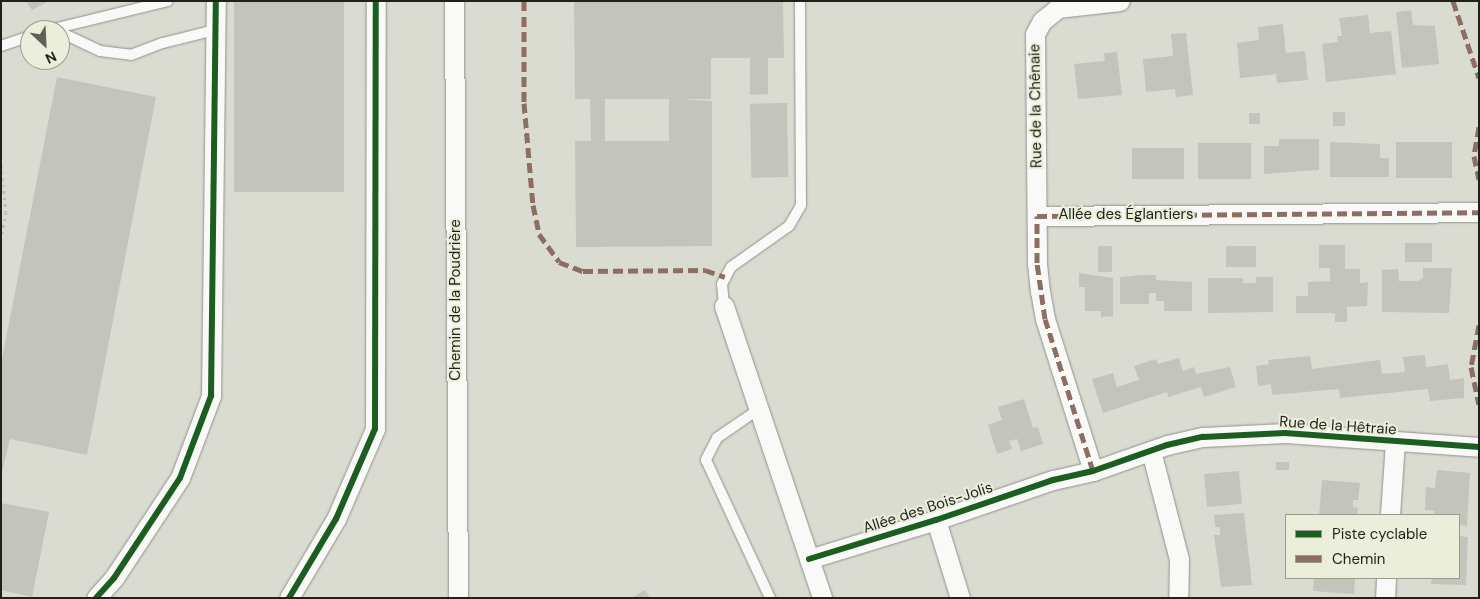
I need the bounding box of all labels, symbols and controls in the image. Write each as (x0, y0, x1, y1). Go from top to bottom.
north arrow (20, 20, 70, 70)
street label: Rue de la Chênaie (1026, 44, 1046, 168)
text: N (42, 47, 59, 68)
street label: Allée des Églantiers (1058, 206, 1194, 224)
street label: Chemin de la Poudrière (447, 219, 465, 381)
street label: Rue de la Hêtraie (1279, 413, 1397, 439)
street label: Allée des Bois-Jolis (861, 479, 995, 537)
legend (1285, 514, 1460, 579)
text: Piste cyclable (1332, 524, 1427, 544)
text: Chemin (1332, 549, 1385, 569)

